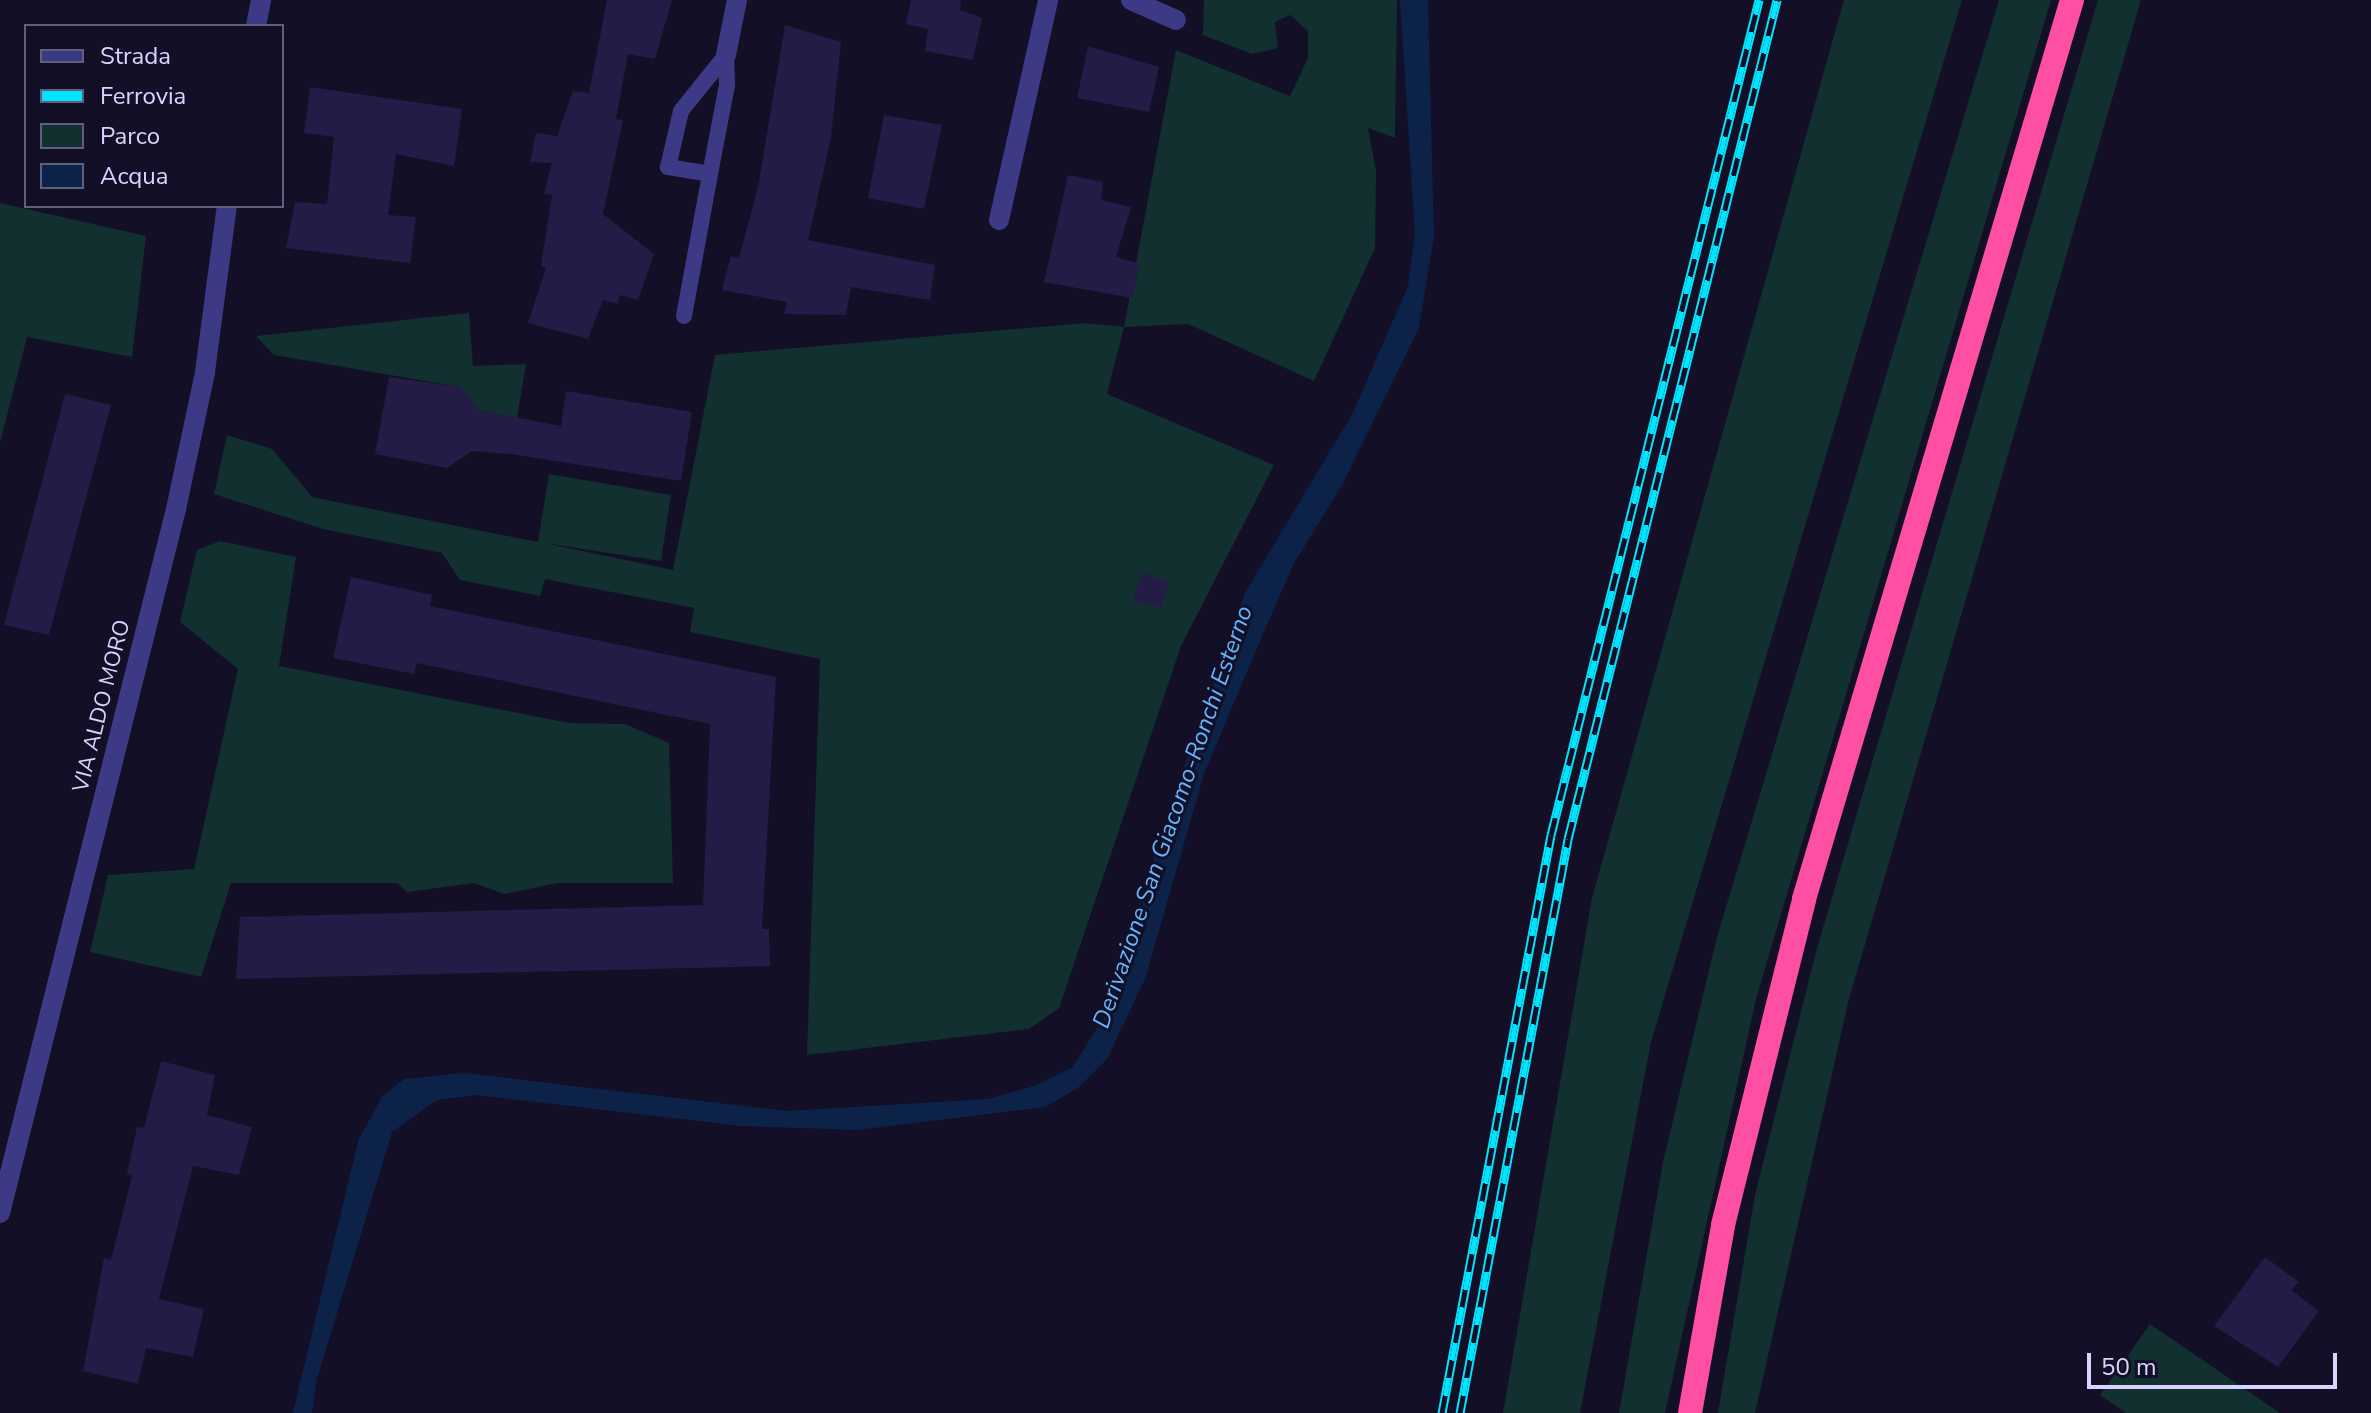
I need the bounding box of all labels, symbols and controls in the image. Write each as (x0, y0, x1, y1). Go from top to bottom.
legend (24, 24, 284, 208)
text: Strada (100, 40, 171, 72)
text: Ferrovia (100, 80, 186, 112)
text: Parco (100, 120, 160, 152)
text: Acqua (100, 160, 168, 192)
water label: Derivazione San Giacomo-Ronchi Esterno (1087, 602, 1259, 1032)
street label: VIA ALDO MORO (68, 617, 136, 795)
scale bar (2091, 1337, 2341, 1387)
text: 50 m (2101, 1351, 2157, 1383)

